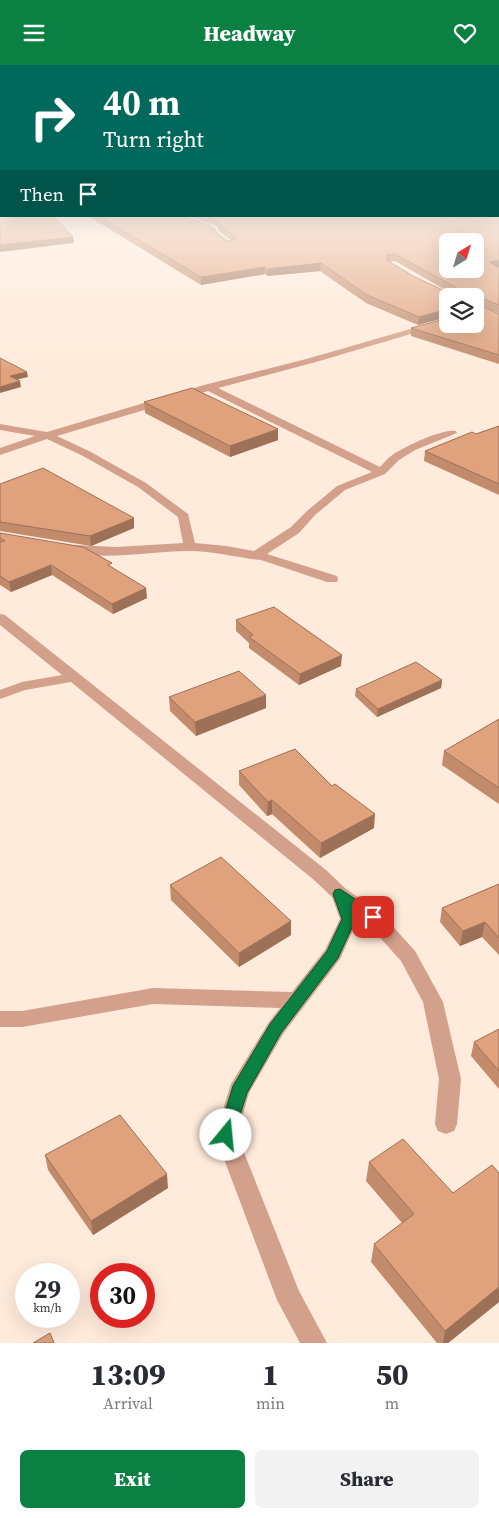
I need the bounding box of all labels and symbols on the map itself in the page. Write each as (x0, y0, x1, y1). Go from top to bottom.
north arrow (439, 233, 484, 277)
pin (352, 896, 394, 938)
position arrow (199, 1108, 251, 1160)
speed limit sign: 30 (90, 1263, 155, 1328)

